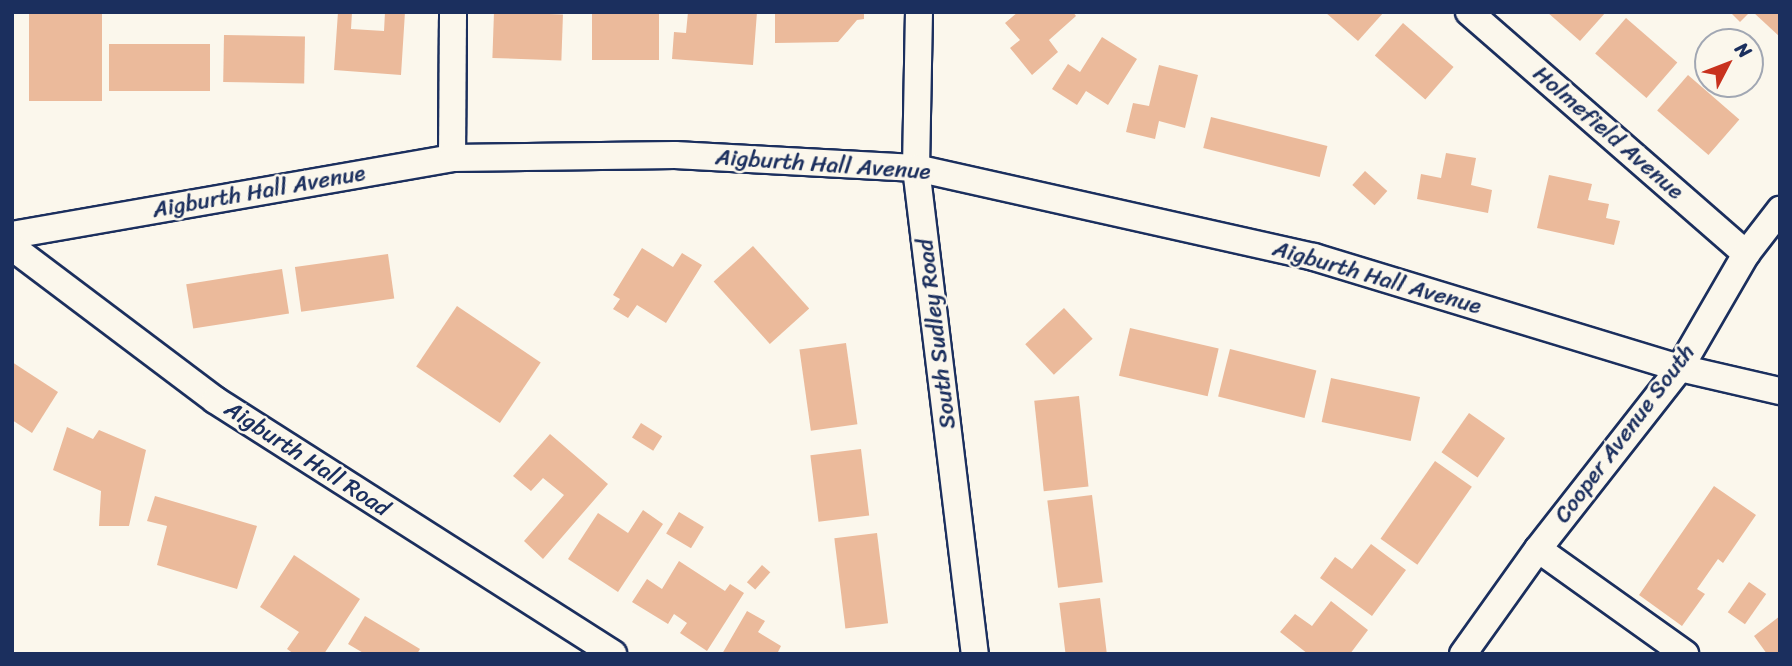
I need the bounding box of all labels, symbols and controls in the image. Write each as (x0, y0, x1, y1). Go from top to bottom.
north arrow (1694, 28, 1764, 98)
text: N (1727, 34, 1760, 66)
street label: Holmefield Avenue (1527, 60, 1689, 206)
street label: Aigburth Hall Avenue (715, 144, 931, 186)
street label: Aigburth Hall Avenue (150, 160, 368, 224)
street label: Aigburth Hall Avenue (1270, 235, 1484, 321)
street label: South Sudley Road (912, 238, 962, 430)
street label: Cooper Avenue South (1549, 339, 1701, 529)
street label: Aigburth Hall Road (219, 395, 395, 523)

